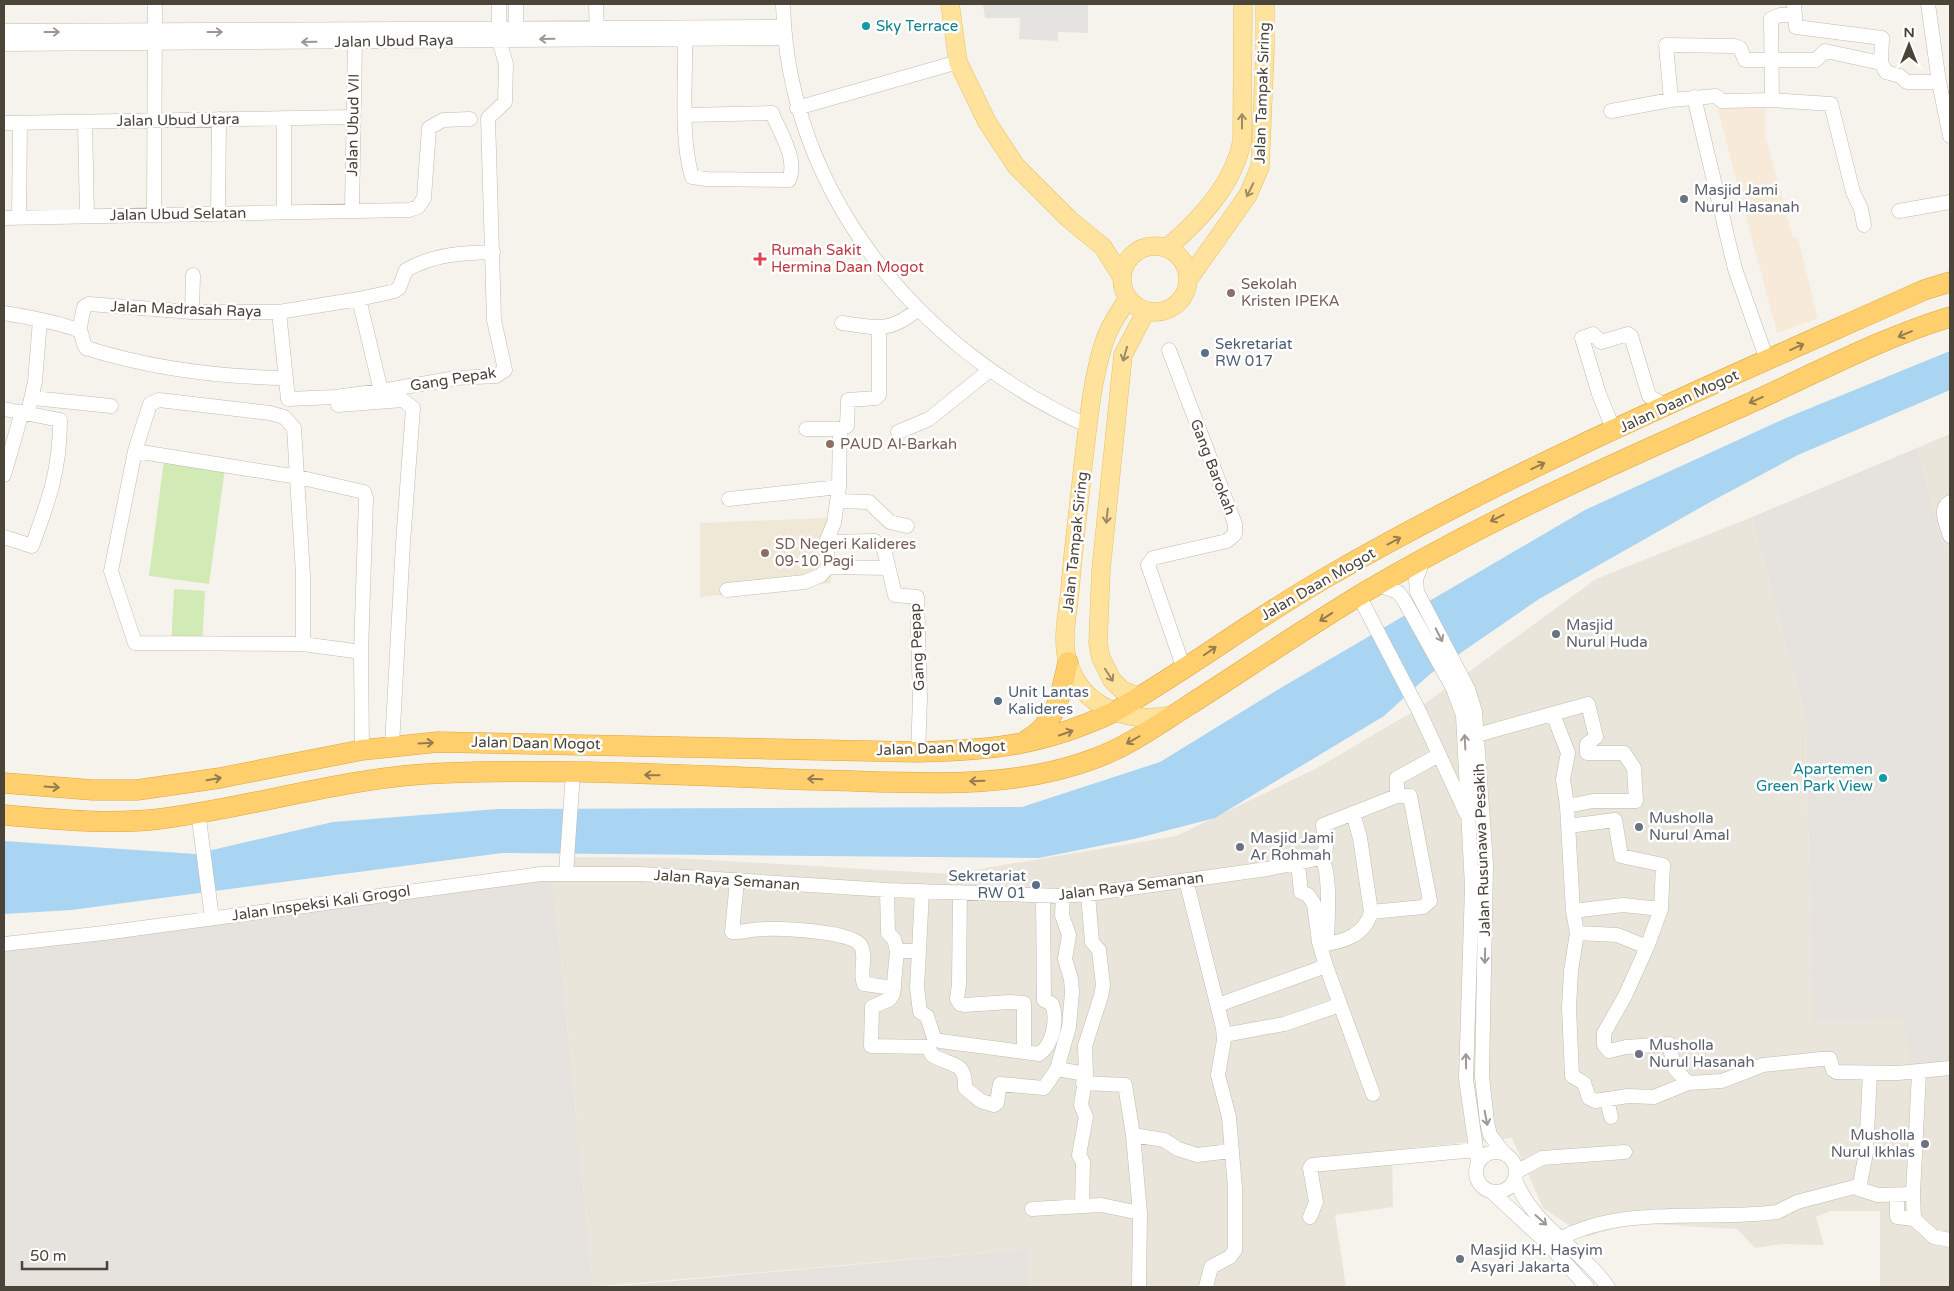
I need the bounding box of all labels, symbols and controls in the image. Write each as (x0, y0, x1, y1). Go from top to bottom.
place label: Sky Terrace (876, 17, 958, 35)
marker: Sky Terrace (860, 20, 872, 32)
north arrow (1884, 20, 1934, 70)
street label: Jalan Tampak Siring (1251, 22, 1273, 164)
text: N (1903, 24, 1915, 41)
one-way arrow (44, 27, 60, 37)
one-way arrow (206, 27, 223, 37)
street label: Jalan Ubud Raya (334, 31, 454, 51)
one-way arrow (539, 35, 555, 44)
one-way arrow (301, 37, 317, 46)
street label: Jalan Ubud VII (343, 73, 363, 177)
street label: Jalan Ubud Utara (116, 110, 240, 130)
one-way arrow (1237, 113, 1247, 130)
place label: Masjid Jami Nurul Hasanah (1694, 181, 1800, 216)
one-way arrow (1245, 182, 1254, 197)
marker: Masjid Jami Nurul Hasanah (1678, 193, 1690, 205)
street label: Jalan Ubud Selatan (109, 204, 247, 224)
place label: Rumah Sakit Hermina Daan Mogot (771, 241, 924, 276)
marker: Rumah Sakit Hermina Daan Mogot (753, 252, 767, 266)
place label: Sekolah Kristen IPEKA (1241, 275, 1340, 310)
marker: Sekolah Kristen IPEKA (1225, 287, 1237, 299)
street label: Jalan Madrasah Raya (110, 297, 262, 321)
one-way arrow (1898, 330, 1913, 339)
place label: Sekretariat RW 017 (1215, 335, 1293, 370)
one-way arrow (1789, 341, 1804, 351)
one-way arrow (1119, 346, 1129, 362)
marker: Sekretariat RW 017 (1199, 347, 1211, 359)
street label: Gang Pepak (409, 363, 497, 395)
street label: Jalan Daan Mogot (1617, 365, 1742, 436)
one-way arrow (1749, 395, 1764, 405)
street label: Gang Barokah (1186, 416, 1240, 518)
place label: PAUD Al-Barkah (840, 435, 957, 453)
marker: PAUD Al-Barkah (824, 438, 836, 450)
one-way arrow (1530, 460, 1545, 470)
street label: Jalan Tampak Siring (1059, 471, 1091, 613)
one-way arrow (1102, 507, 1112, 523)
one-way arrow (1490, 514, 1505, 523)
place label: SD Negeri Kalideres 09-10 Pagi (775, 535, 916, 570)
one-way arrow (1386, 535, 1400, 545)
street label: Jalan Daan Mogot (1258, 544, 1379, 624)
marker: SD Negeri Kalideres 09-10 Pagi (759, 547, 771, 559)
street label: Gang Pepap (906, 603, 928, 691)
one-way arrow (1319, 612, 1333, 622)
place label: Masjid Nurul Huda (1566, 616, 1648, 651)
one-way arrow (1435, 627, 1444, 642)
marker: Masjid Nurul Huda (1550, 628, 1562, 640)
one-way arrow (1202, 646, 1216, 656)
one-way arrow (1104, 668, 1115, 682)
place label: Unit Lantas Kalideres (1008, 683, 1089, 718)
marker: Unit Lantas Kalideres (992, 695, 1004, 707)
one-way arrow (1058, 727, 1074, 737)
street label: Jalan Daan Mogot (471, 733, 601, 753)
one-way arrow (1460, 734, 1469, 750)
one-way arrow (1126, 736, 1140, 746)
street label: Jalan Daan Mogot (876, 737, 1006, 759)
one-way arrow (417, 739, 433, 748)
place label: Apartemen Green Park View (1756, 760, 1873, 795)
street label: Jalan Rusunawa Pesakih (1470, 763, 1494, 937)
one-way arrow (645, 770, 661, 780)
marker: Apartemen Green Park View (1877, 772, 1889, 784)
one-way arrow (206, 773, 222, 783)
one-way arrow (807, 775, 823, 784)
one-way arrow (969, 776, 986, 786)
one-way arrow (44, 783, 60, 792)
place label: Musholla Nurul Amal (1649, 809, 1730, 844)
marker: Musholla Nurul Amal (1633, 821, 1645, 833)
place label: Masjid Jami Ar Rohmah (1250, 829, 1334, 864)
marker: Masjid Jami Ar Rohmah (1234, 841, 1246, 853)
street label: Jalan Raya Semanan (653, 866, 801, 894)
place label: Sekretariat RW 01 (948, 867, 1026, 902)
street label: Jalan Raya Semanan (1057, 868, 1205, 904)
marker: Sekretariat RW 01 (1030, 879, 1042, 891)
street label: Jalan Inspeksi Kali Grogol (231, 882, 411, 924)
one-way arrow (1481, 948, 1490, 964)
place label: Musholla Nurul Hasanah (1649, 1036, 1755, 1071)
marker: Musholla Nurul Hasanah (1633, 1048, 1645, 1060)
one-way arrow (1461, 1054, 1470, 1070)
one-way arrow (1482, 1110, 1492, 1126)
place label: Musholla Nurul Ikhlas (1831, 1126, 1915, 1161)
marker: Musholla Nurul Ikhlas (1919, 1138, 1931, 1150)
one-way arrow (1534, 1214, 1547, 1226)
scale bar (22, 1238, 108, 1270)
place label: Masjid KH. Hasyim Asyari Jakarta (1470, 1241, 1603, 1276)
text: 50 m (30, 1247, 67, 1265)
marker: Masjid KH. Hasyim Asyari Jakarta (1454, 1253, 1466, 1265)

